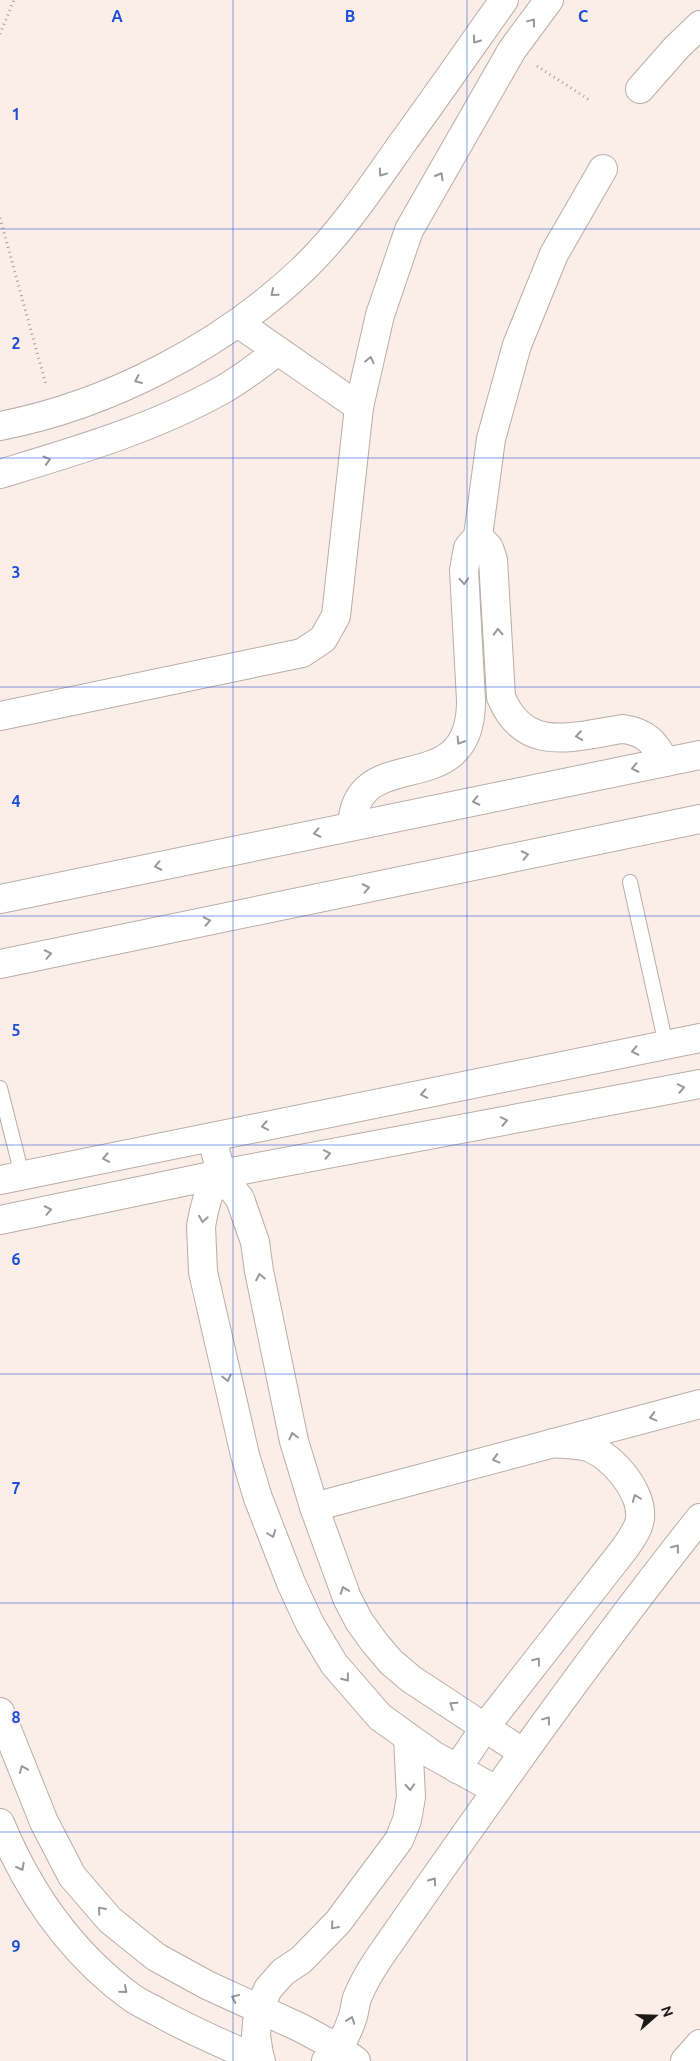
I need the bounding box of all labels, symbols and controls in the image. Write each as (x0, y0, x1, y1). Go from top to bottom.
text: A (111, 7, 123, 25)
text: B (345, 7, 355, 25)
text: C (578, 7, 588, 25)
one-way arrow (526, 18, 535, 28)
one-way arrow (473, 34, 482, 44)
text: 1 (11, 105, 21, 123)
one-way arrow (379, 167, 388, 176)
one-way arrow (433, 173, 443, 182)
one-way arrow (271, 287, 280, 296)
text: 2 (11, 334, 21, 352)
one-way arrow (364, 355, 375, 364)
one-way arrow (134, 373, 143, 384)
one-way arrow (42, 455, 50, 465)
text: 3 (11, 563, 21, 581)
one-way arrow (459, 577, 470, 585)
one-way arrow (493, 627, 503, 635)
one-way arrow (574, 730, 583, 740)
one-way arrow (457, 736, 467, 745)
one-way arrow (631, 762, 639, 772)
text: 4 (11, 792, 21, 810)
one-way arrow (471, 795, 480, 805)
one-way arrow (312, 828, 321, 838)
one-way arrow (521, 850, 529, 860)
one-way arrow (153, 861, 162, 871)
one-way arrow (361, 883, 370, 894)
one-way arrow (202, 916, 211, 927)
one-way arrow (43, 949, 52, 960)
text: 5 (11, 1021, 21, 1039)
one-way arrow (631, 1045, 640, 1056)
one-way arrow (677, 1083, 685, 1093)
one-way arrow (420, 1089, 429, 1099)
one-way arrow (500, 1116, 509, 1127)
one-way arrow (261, 1121, 270, 1131)
one-way arrow (323, 1149, 332, 1160)
one-way arrow (101, 1153, 110, 1163)
one-way arrow (43, 1205, 52, 1216)
one-way arrow (198, 1214, 208, 1223)
text: 6 (11, 1250, 21, 1268)
one-way arrow (256, 1272, 266, 1281)
one-way arrow (222, 1374, 232, 1383)
one-way arrow (649, 1411, 657, 1421)
one-way arrow (288, 1431, 299, 1440)
one-way arrow (492, 1453, 500, 1463)
text: 7 (11, 1479, 21, 1497)
one-way arrow (632, 1495, 642, 1503)
one-way arrow (266, 1530, 276, 1538)
one-way arrow (670, 1544, 679, 1554)
one-way arrow (340, 1586, 350, 1595)
one-way arrow (531, 1658, 539, 1667)
one-way arrow (341, 1672, 349, 1681)
one-way arrow (449, 1702, 458, 1712)
text: 8 (11, 1708, 21, 1726)
one-way arrow (541, 1716, 550, 1726)
one-way arrow (18, 1765, 28, 1773)
one-way arrow (405, 1783, 416, 1791)
one-way arrow (15, 1861, 25, 1870)
one-way arrow (427, 1878, 435, 1887)
one-way arrow (97, 1906, 106, 1915)
one-way arrow (331, 1920, 340, 1929)
text: 9 (11, 1937, 21, 1955)
one-way arrow (118, 1985, 127, 1994)
north arrow (630, 1991, 680, 2041)
one-way arrow (231, 1994, 240, 2005)
text: N (658, 2004, 677, 2019)
one-way arrow (345, 2016, 355, 2025)

